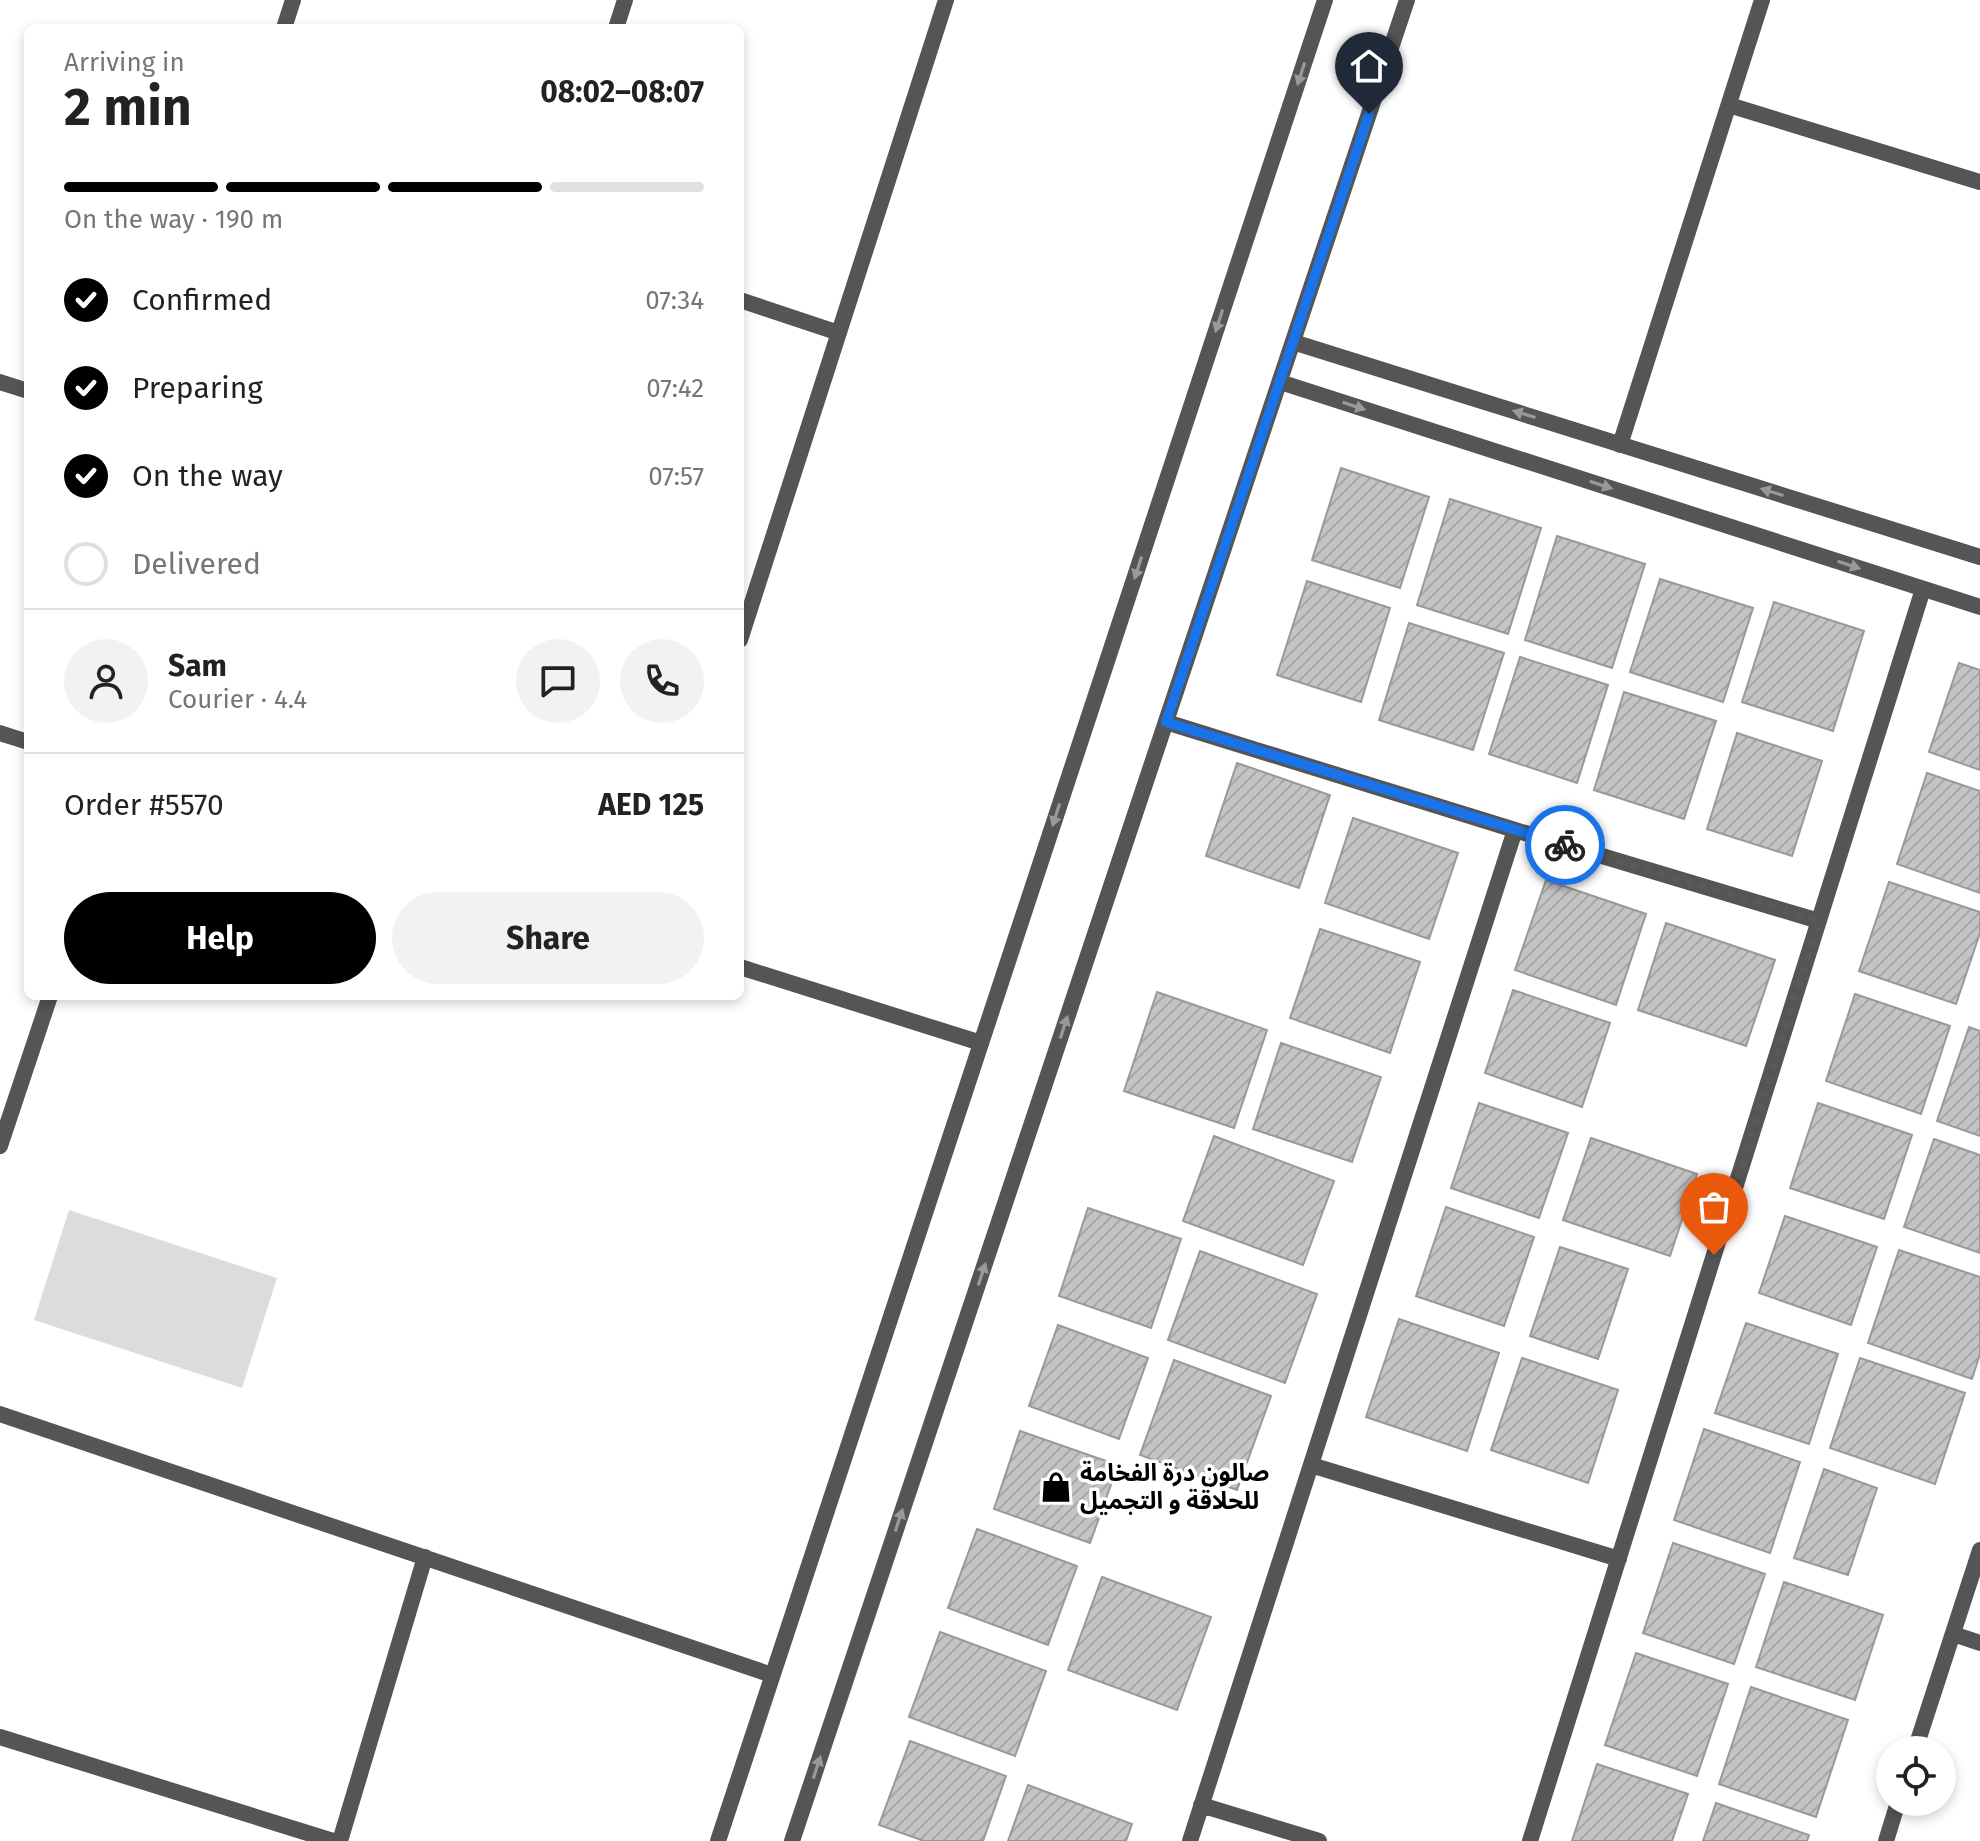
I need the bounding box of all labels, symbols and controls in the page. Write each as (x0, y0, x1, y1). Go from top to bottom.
pin (1335, 32, 1403, 114)
icon: home (1347, 44, 1391, 88)
text: Arriving in (64, 47, 185, 78)
one-way arrow (1294, 62, 1306, 86)
text: 08:02–08:07 (540, 74, 704, 110)
text: 2 min (64, 76, 192, 139)
text: On the way · 190 m (64, 204, 283, 235)
icon: check (64, 278, 108, 322)
text: Confirmed (132, 282, 272, 318)
text: 07:34 (645, 285, 704, 316)
one-way arrow (1213, 309, 1225, 333)
icon: check (64, 366, 108, 410)
text: Preparing (132, 370, 263, 406)
text: 07:42 (646, 373, 704, 404)
one-way arrow (1342, 400, 1366, 413)
one-way arrow (1511, 408, 1535, 420)
icon: check (64, 454, 108, 498)
text: On the way (132, 458, 283, 494)
text: 07:57 (648, 461, 704, 492)
one-way arrow (1590, 480, 1614, 492)
one-way arrow (1759, 485, 1783, 498)
text: Delivered (132, 546, 261, 582)
one-way arrow (1131, 556, 1143, 580)
one-way arrow (1837, 559, 1861, 572)
button: person (64, 639, 148, 723)
button: chat (516, 639, 600, 723)
button: phone (620, 639, 704, 723)
text: Sam (168, 648, 227, 684)
text: Courier · 4.4 (168, 684, 307, 715)
text: Order #5570 (64, 787, 224, 823)
text: AED 125 (598, 787, 704, 823)
one-way arrow (1049, 803, 1062, 827)
courier (1525, 805, 1605, 885)
icon: bike (1543, 823, 1587, 867)
button: Help (64, 892, 376, 984)
button: Share (392, 892, 704, 984)
one-way arrow (1058, 1015, 1071, 1039)
pin (1680, 1173, 1748, 1255)
icon: bag (1692, 1185, 1736, 1229)
one-way arrow (976, 1262, 988, 1286)
place label: صالون درة الفخامة للحلاقة و التجميل (1080, 1459, 1269, 1515)
shop icon: صالون درة الفخامة للحلاقة و التجميل (1039, 1470, 1073, 1504)
one-way arrow (894, 1508, 906, 1532)
map controls (1876, 1736, 1956, 1816)
button: locate (1876, 1736, 1956, 1816)
one-way arrow (811, 1755, 823, 1779)

